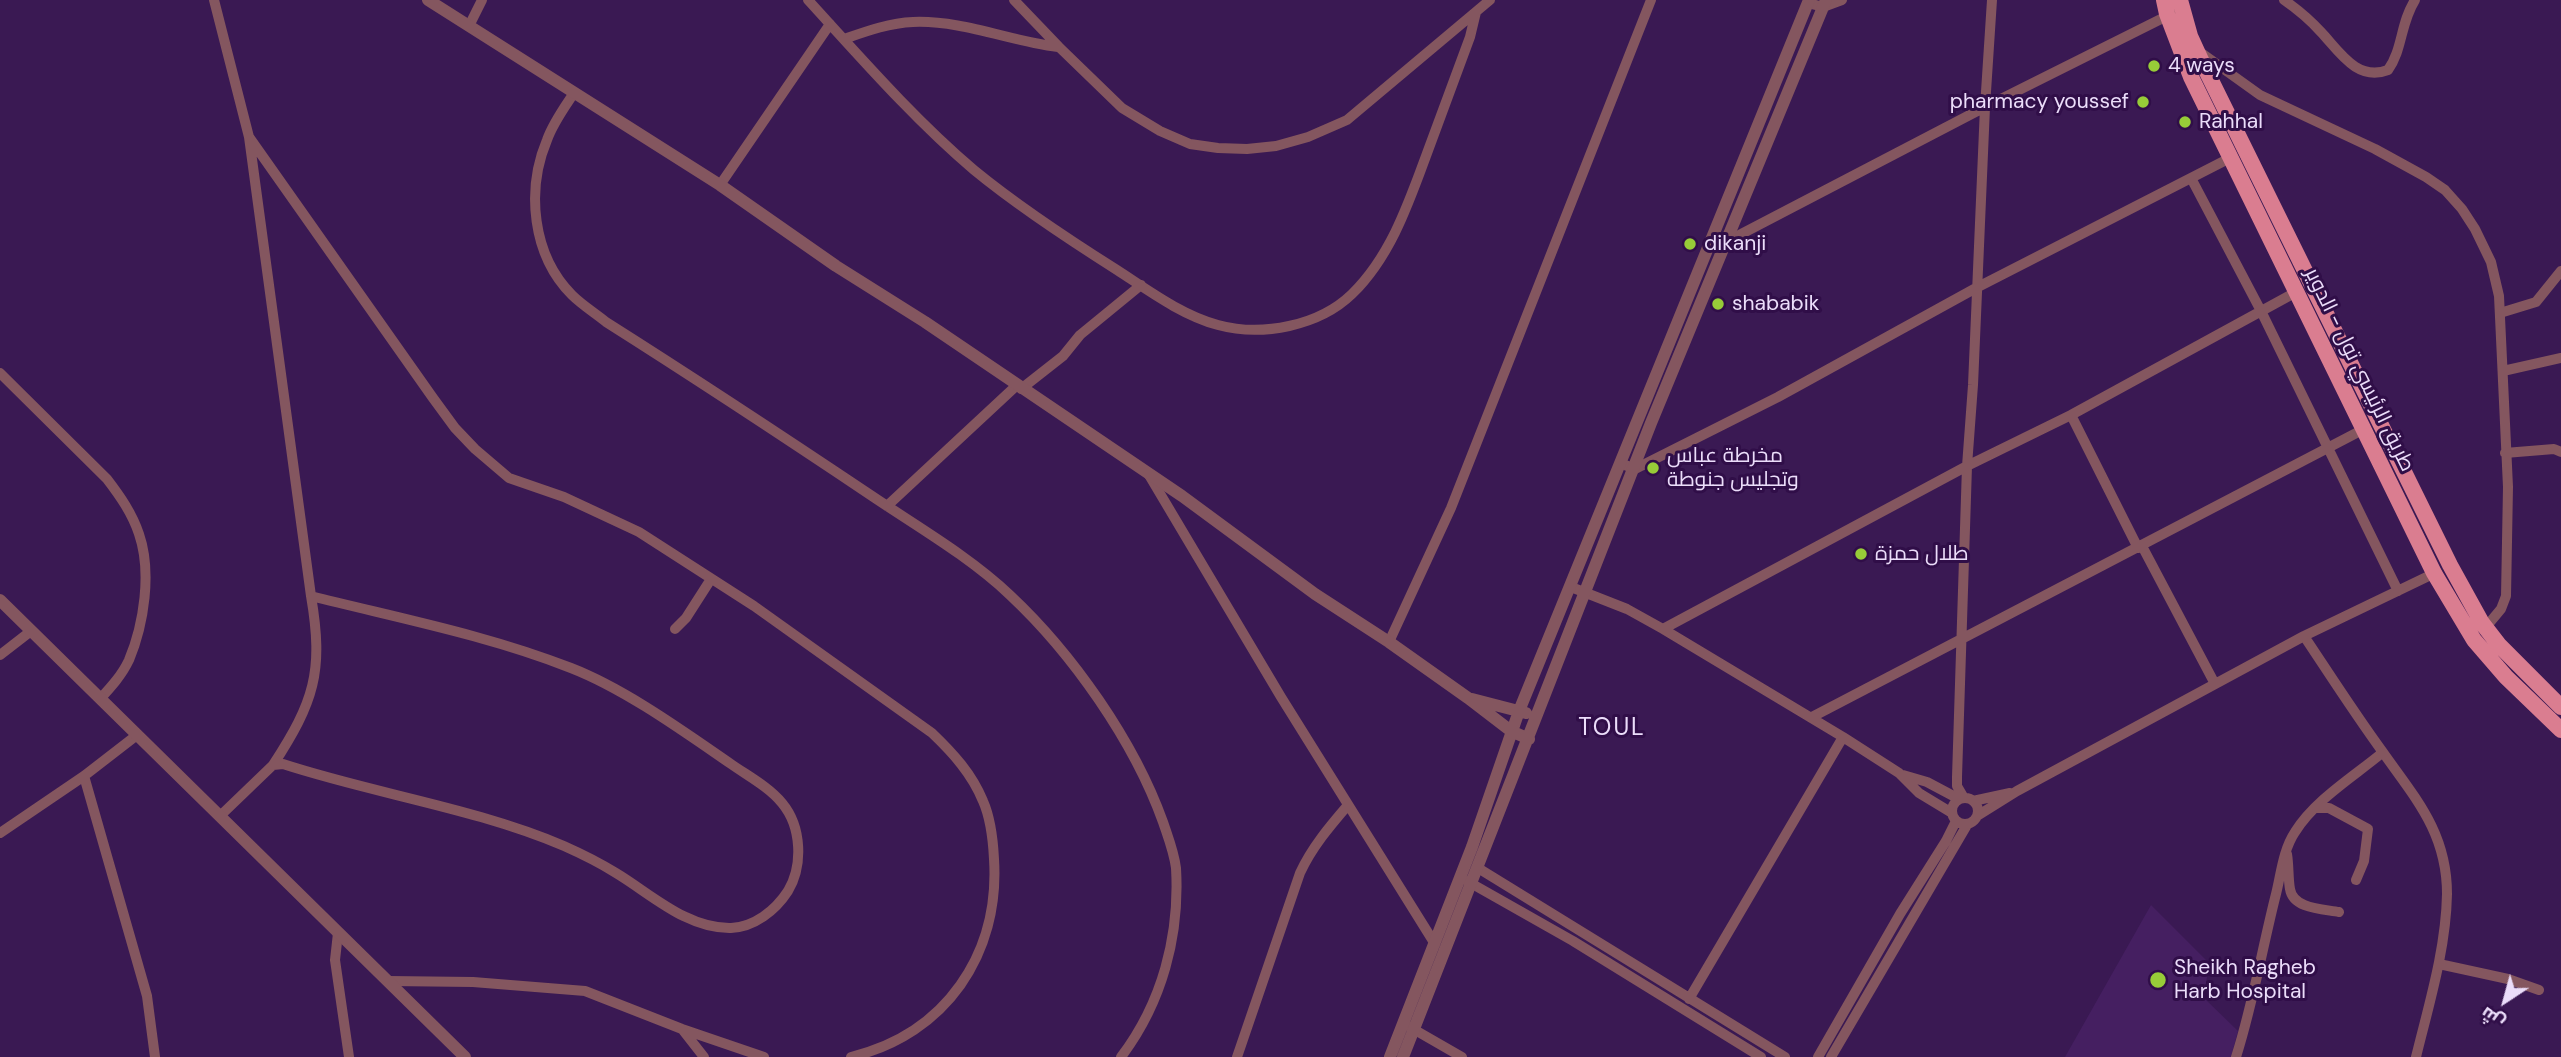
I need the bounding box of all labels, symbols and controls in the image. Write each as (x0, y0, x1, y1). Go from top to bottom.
place label: 4 ways (2168, 53, 2235, 79)
marker: 4 ways (2146, 58, 2162, 74)
place label: pharmacy youssef (1950, 89, 2129, 115)
marker: pharmacy youssef (2135, 94, 2151, 110)
place label: Rahhal (2199, 109, 2263, 135)
marker: Rahhal (2177, 114, 2193, 130)
place label: dikanji (1704, 231, 1766, 257)
marker: dikanji (1682, 236, 1698, 252)
street label: طريق الرئيسي تول - الدوير (2299, 264, 2419, 476)
place label: shababik (1732, 291, 1819, 317)
marker: shababik (1710, 296, 1726, 312)
place label: مخرطة عباس وتجليس جنوطة (1667, 443, 1799, 493)
marker: مخرطة عباس وتجليس جنوطة (1645, 460, 1661, 476)
place label: طلال حمزة (1875, 541, 1969, 567)
marker: طلال حمزة (1853, 546, 1869, 562)
district label: TOUL (1579, 715, 1645, 743)
place label: Sheikh Ragheb Harb Hospital (2174, 955, 2316, 1005)
north arrow (2470, 966, 2540, 1036)
marker: Sheikh Ragheb Harb Hospital (2148, 970, 2168, 990)
text: ش (2475, 1001, 2510, 1036)

